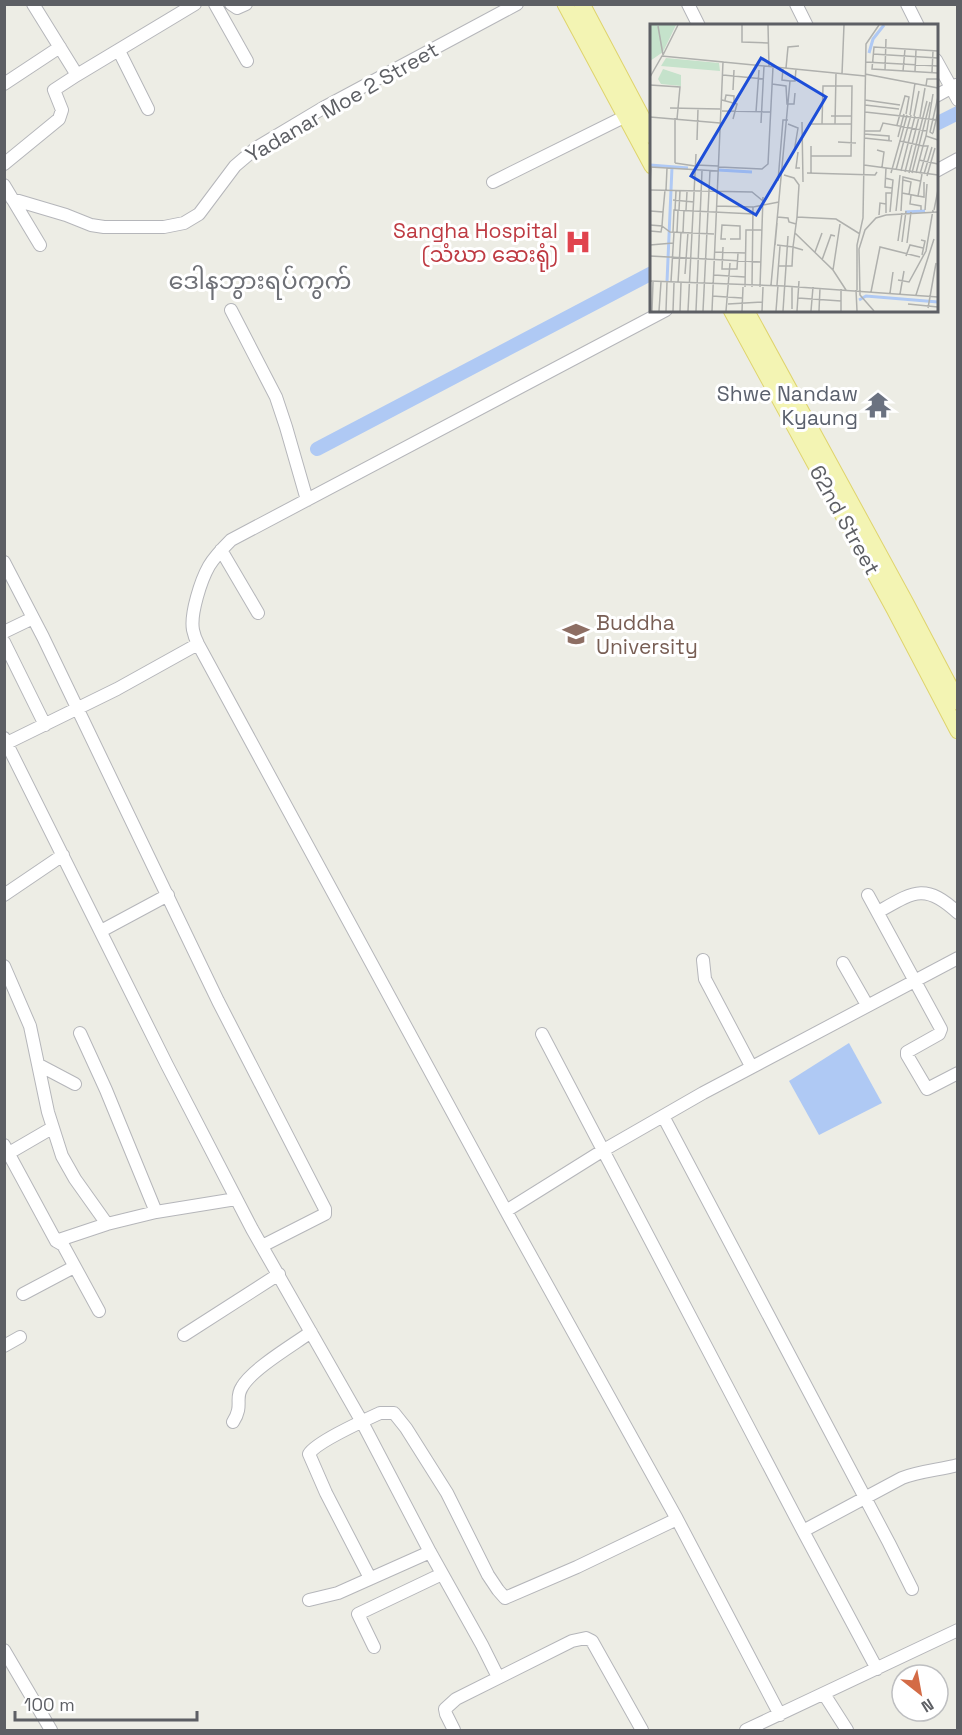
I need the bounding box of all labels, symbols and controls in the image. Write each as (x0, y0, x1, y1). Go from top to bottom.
inset map (650, 24, 938, 312)
street label: Yadanar Moe 2 Street (241, 36, 443, 168)
place label: Sangha Hospital (သံဃာ ဆေးရုံ) (393, 217, 558, 272)
hospital icon: Sangha Hospital (သံဃာ ဆေးရုံ) (563, 227, 593, 257)
district label: ဒေါနဘွားရပ်ကွက် (168, 265, 352, 300)
place label: Shwe Nandaw Kyaung (717, 380, 858, 431)
temple icon: Shwe Nandaw Kyaung (863, 390, 893, 420)
street label: 62nd Street (804, 460, 886, 580)
place label: Buddha University (596, 609, 698, 660)
school or university icon: Buddha University (561, 619, 591, 649)
north arrow (890, 1663, 950, 1723)
scale bar (15, 1684, 196, 1722)
text: 100 m (24, 1693, 75, 1716)
text: N (917, 1694, 937, 1717)

